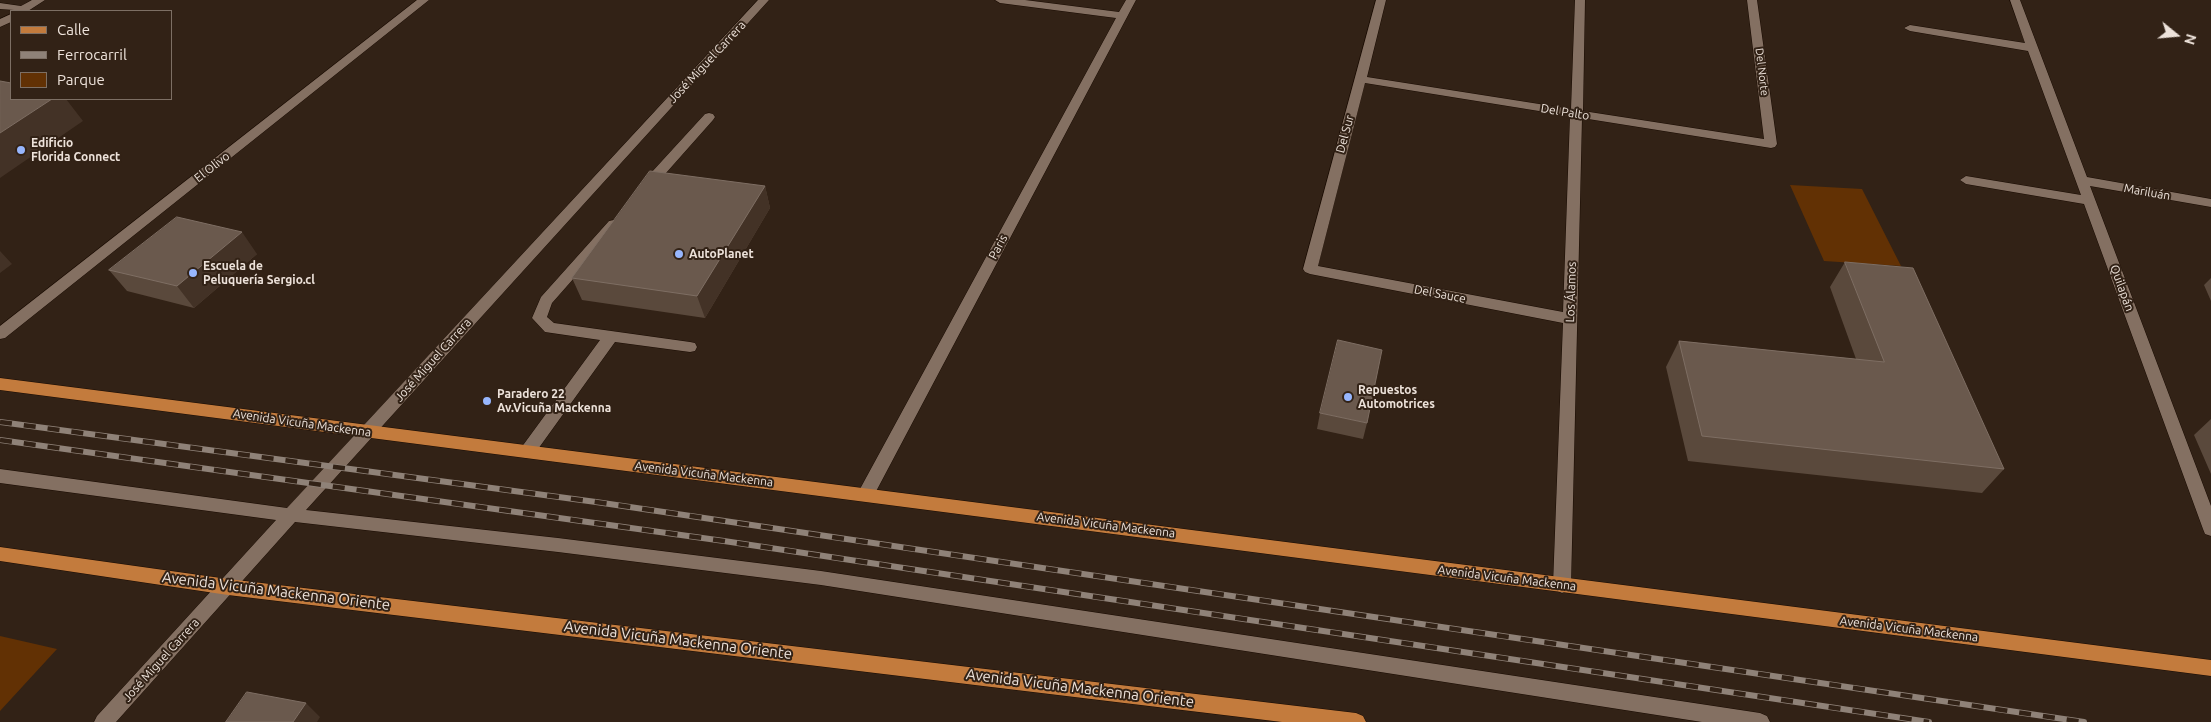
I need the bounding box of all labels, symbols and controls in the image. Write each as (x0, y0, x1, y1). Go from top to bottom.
legend (10, 10, 172, 100)
north arrow (2151, 10, 2201, 60)
street label: José Miguel Carrera (665, 18, 749, 106)
text: Calle (57, 21, 90, 38)
text: N (2181, 32, 2200, 47)
text: Ferrocarril (57, 46, 127, 63)
street label: Del Norte (1753, 47, 1771, 97)
text: Parque (57, 71, 105, 88)
street label: Del Palto (1540, 101, 1590, 123)
street label: Del Sur (1333, 113, 1357, 155)
place label: Edificio Florida Connect (31, 136, 120, 164)
marker: Edificio Florida Connect (15, 144, 27, 156)
street label: El Olivo (191, 149, 233, 185)
street label: Mariluán (2123, 181, 2171, 203)
street label: Paris (986, 232, 1010, 262)
place label: AutoPlanet (689, 247, 754, 261)
marker: AutoPlanet (673, 248, 685, 260)
place label: Escuela de Peluquería Sergio.cl (203, 259, 315, 287)
street label: Los Álamos (1563, 261, 1579, 323)
street label: Quilapán (2107, 263, 2137, 313)
marker: Escuela de Peluquería Sergio.cl (187, 267, 199, 279)
street label: Del Sauce (1413, 282, 1467, 306)
street label: José Miguel Carrera (392, 315, 474, 405)
place label: Repuestos Automotrices (1358, 383, 1435, 411)
place label: Paradero 22 Av.Vicuña Mackenna (497, 387, 611, 415)
marker: Repuestos Automotrices (1342, 391, 1354, 403)
marker: Paradero 22 Av.Vicuña Mackenna (481, 395, 493, 407)
street label: Avenida Vicuña Mackenna (232, 406, 372, 440)
street label: Avenida Vicuña Mackenna (634, 458, 774, 490)
street label: Avenida Vicuña Mackenna (1036, 509, 1176, 541)
street label: Avenida Vicuña Mackenna (1437, 562, 1577, 594)
street label: Avenida Vicuña Mackenna Oriente (161, 568, 391, 614)
street label: Avenida Vicuña Mackenna (1839, 613, 1979, 645)
street label: José Miguel Carrera (120, 615, 202, 705)
street label: Avenida Vicuña Mackenna Oriente (563, 617, 793, 663)
street label: Avenida Vicuña Mackenna Oriente (965, 665, 1195, 711)

